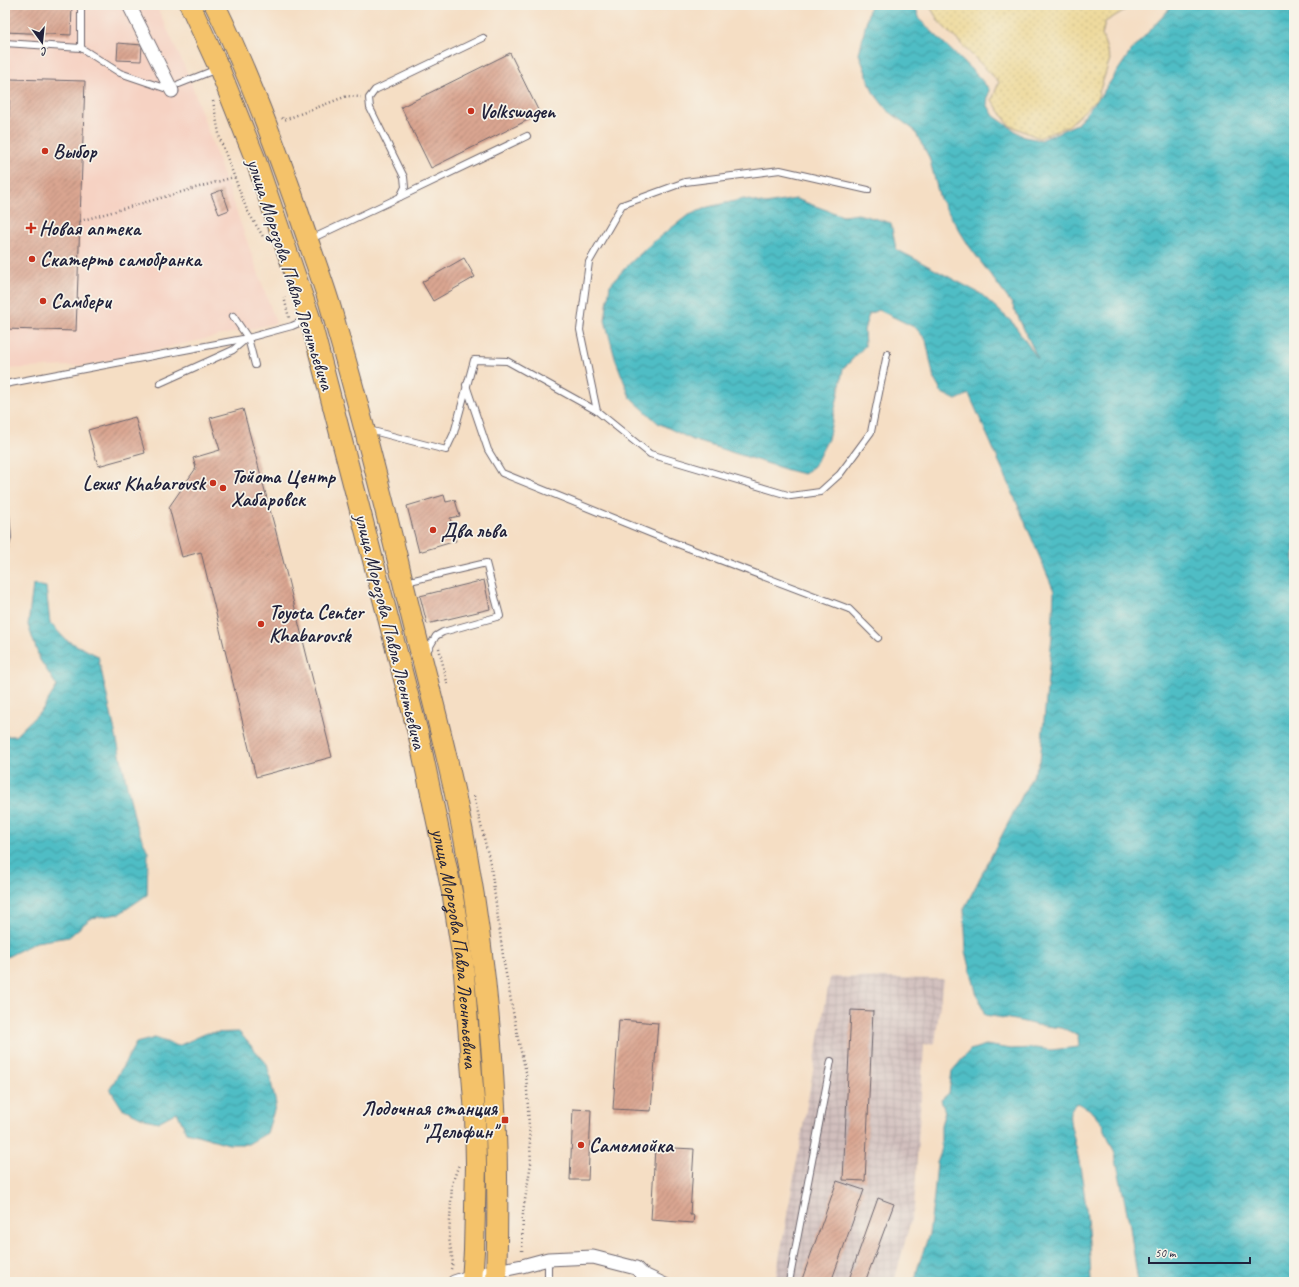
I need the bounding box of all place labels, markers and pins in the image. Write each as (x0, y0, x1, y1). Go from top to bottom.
place label: Volkswagen (479, 99, 557, 124)
marker: Volkswagen (466, 106, 476, 116)
place label: Выбор (53, 139, 98, 164)
marker: Выбор (40, 146, 50, 156)
place label: Новая аптека (39, 216, 142, 241)
marker: Новая аптека (26, 223, 36, 233)
place label: Скатерть самобранка (40, 247, 203, 272)
marker: Скатерть самобранка (27, 254, 37, 264)
place label: Самбери (51, 289, 113, 314)
marker: Самбери (38, 296, 48, 306)
place label: Тойота Центр Хабаровск (231, 464, 336, 512)
place label: Lexus Khabarovsk (83, 471, 207, 496)
marker: Lexus Khabarovsk (208, 478, 218, 488)
marker: Тойота Центр Хабаровск (218, 483, 228, 493)
place label: Два льва (441, 518, 508, 543)
marker: Два льва (428, 525, 438, 535)
place label: Toyota Center Khabarovsk (269, 600, 366, 648)
marker: Toyota Center Khabarovsk (256, 619, 266, 629)
place label: Лодочная станция "Дельфин" (361, 1096, 501, 1144)
marker: Лодочная станция "Дельфин" (500, 1115, 510, 1125)
place label: Самомойка (589, 1133, 675, 1158)
marker: Самомойка (576, 1140, 586, 1150)

